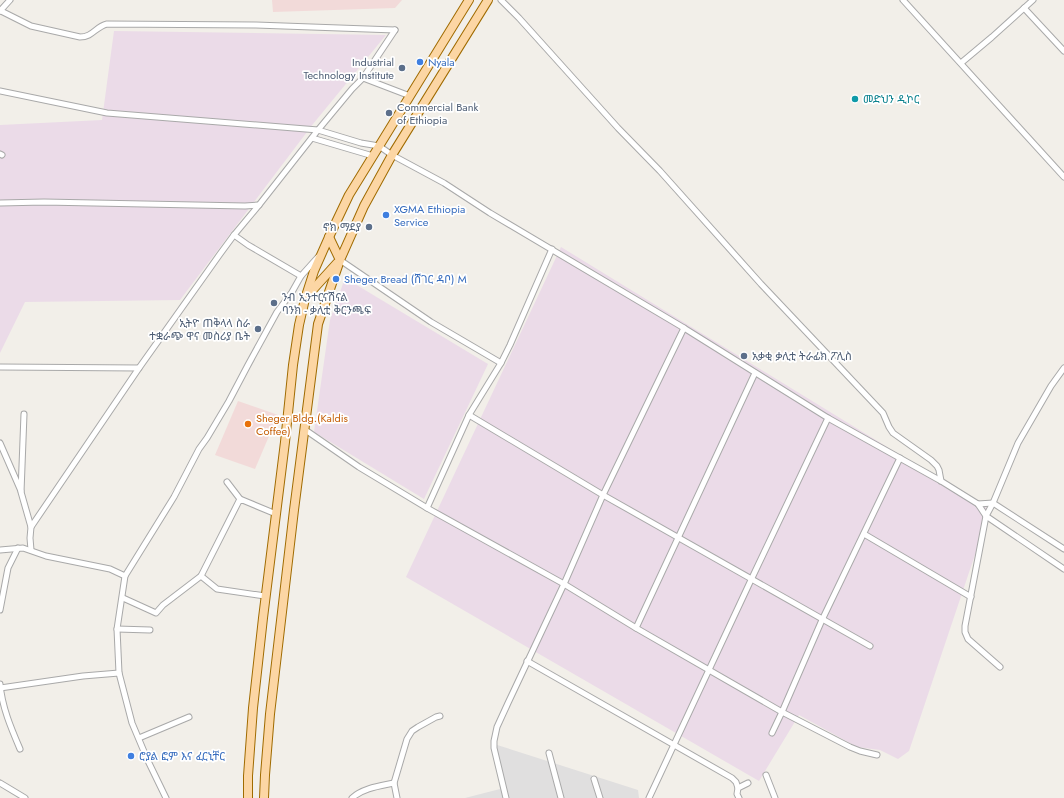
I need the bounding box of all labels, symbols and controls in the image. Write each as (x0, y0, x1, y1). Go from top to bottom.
place label: Industrial Technology Institute (303, 54, 394, 83)
place label: Nyala (428, 54, 454, 70)
marker: Nyala (415, 57, 425, 67)
marker: Industrial Technology Institute (397, 63, 407, 73)
place label: መድህን ዲኮር (863, 91, 920, 107)
marker: መድህን ዲኮር (850, 94, 860, 104)
place label: Commercial Bank of Ethiopia (397, 99, 478, 128)
marker: Commercial Bank of Ethiopia (384, 108, 394, 118)
place label: XGMA Ethiopia Service (394, 201, 465, 230)
marker: XGMA Ethiopia Service (381, 210, 391, 220)
place label: ኖክ ማደያ (323, 219, 361, 235)
marker: ኖክ ማደያ (364, 222, 374, 232)
place label: Sheger Bread (ሸገር ዳቦ) M (344, 271, 467, 287)
marker: Sheger Bread (ሸገር ዳቦ) M (331, 274, 341, 284)
place label: ንብ ኢንተርናሽናል ባንክ - ቃሊቲ ቅርንጫፍ (282, 289, 371, 318)
marker: ንብ ኢንተርናሽናል ባንክ - ቃሊቲ ቅርንጫፍ (269, 298, 279, 308)
place label: ኢትዮ ጠቅላላ ስራ ተቋራጭ ዋና መስሪያ ቤት (149, 315, 251, 344)
marker: ኢትዮ ጠቅላላ ስራ ተቋራጭ ዋና መስሪያ ቤት (253, 324, 263, 334)
place label: አቃቂ ቃሊቲ ትራፊክ ፖሊስ (752, 348, 852, 364)
marker: አቃቂ ቃሊቲ ትራፊክ ፖሊስ (739, 351, 749, 361)
place label: Sheger Bldg.(Kaldis Coffee) (256, 410, 349, 439)
marker: Sheger Bldg.(Kaldis Coffee) (243, 419, 253, 429)
place label: ሮያል ፎም እና ፈርኒቸር (139, 748, 225, 764)
marker: ሮያል ፎም እና ፈርኒቸር (126, 751, 136, 761)

